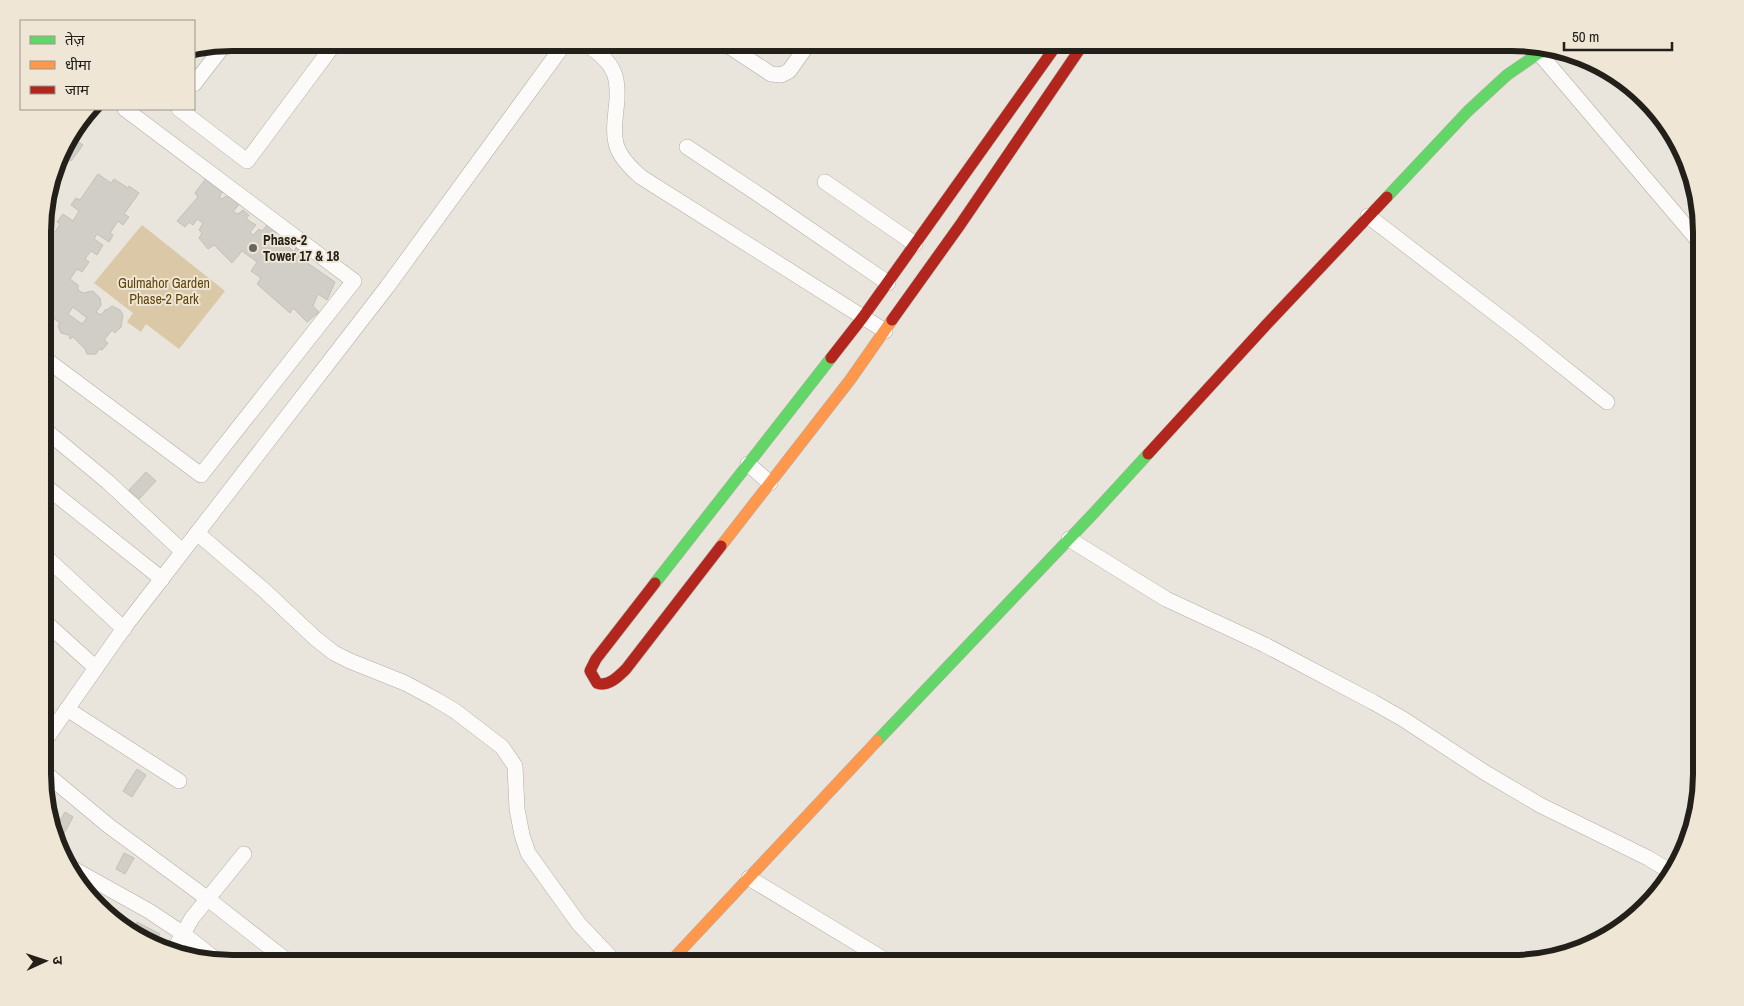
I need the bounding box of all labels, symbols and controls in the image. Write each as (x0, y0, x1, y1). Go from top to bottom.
legend (20, 20, 195, 110)
scale bar (1564, 20, 1672, 52)
text: 50 m (1572, 26, 1599, 47)
text: तेज़ (65, 29, 86, 50)
text: धीमा (65, 54, 92, 75)
text: जाम (65, 79, 90, 100)
place label: Phase-2 Tower 17 & 18 (263, 231, 339, 265)
marker: Phase-2 Tower 17 & 18 (247, 242, 259, 254)
park label: Gulmahor Garden Phase-2 Park (118, 274, 210, 308)
north arrow (20, 936, 70, 986)
text: उ (49, 956, 67, 966)

